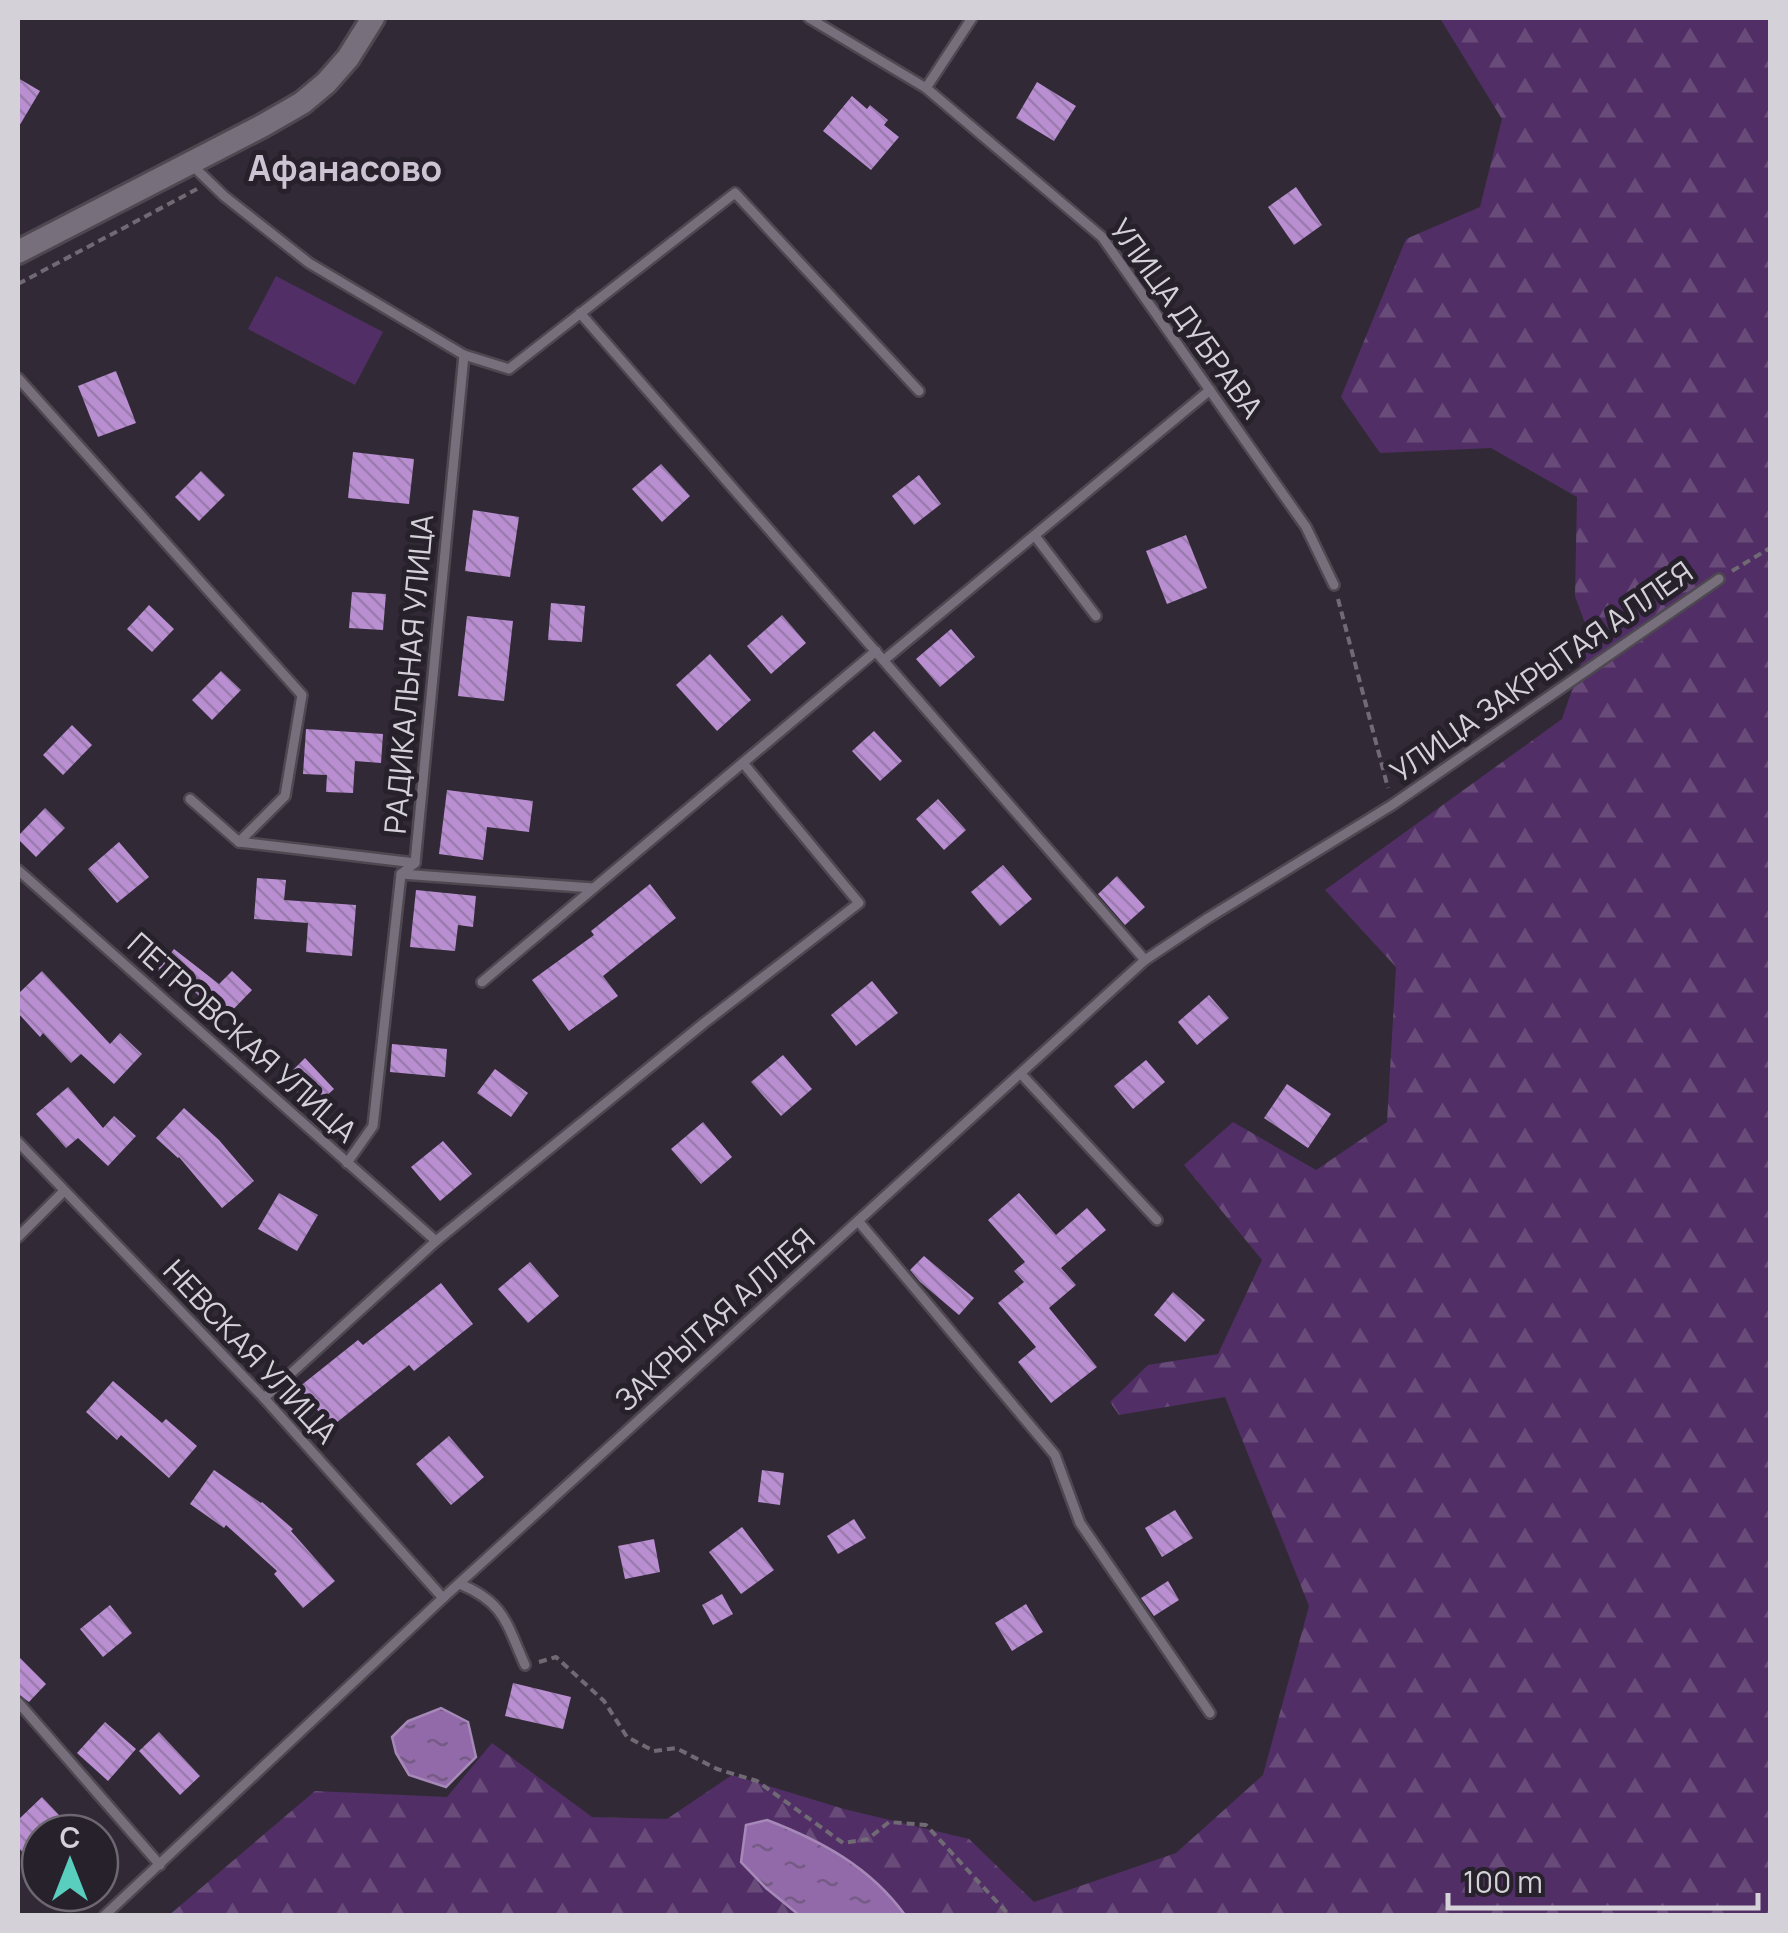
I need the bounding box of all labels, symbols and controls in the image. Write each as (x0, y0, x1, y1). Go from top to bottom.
district label: Афанасово (248, 144, 442, 192)
street label: УЛИЦА ДУБРАВА (1101, 210, 1273, 426)
street label: РАДИКАЛЬНАЯ УЛИЦА (374, 512, 442, 836)
street label: УЛИЦА ЗАКРЫТАЯ АЛЛЕЯ (1382, 551, 1700, 791)
street label: ПЕТРОВСКАЯ УЛИЦА (119, 923, 367, 1151)
street label: ЗАКРЫТАЯ АЛЛЕЯ (605, 1218, 823, 1420)
street label: НЕВСКАЯ УЛИЦА (155, 1250, 347, 1452)
north arrow (20, 1813, 120, 1913)
text: С (60, 1818, 80, 1856)
scale bar (1448, 1848, 1758, 1910)
text: 100 m (1463, 1861, 1543, 1902)

